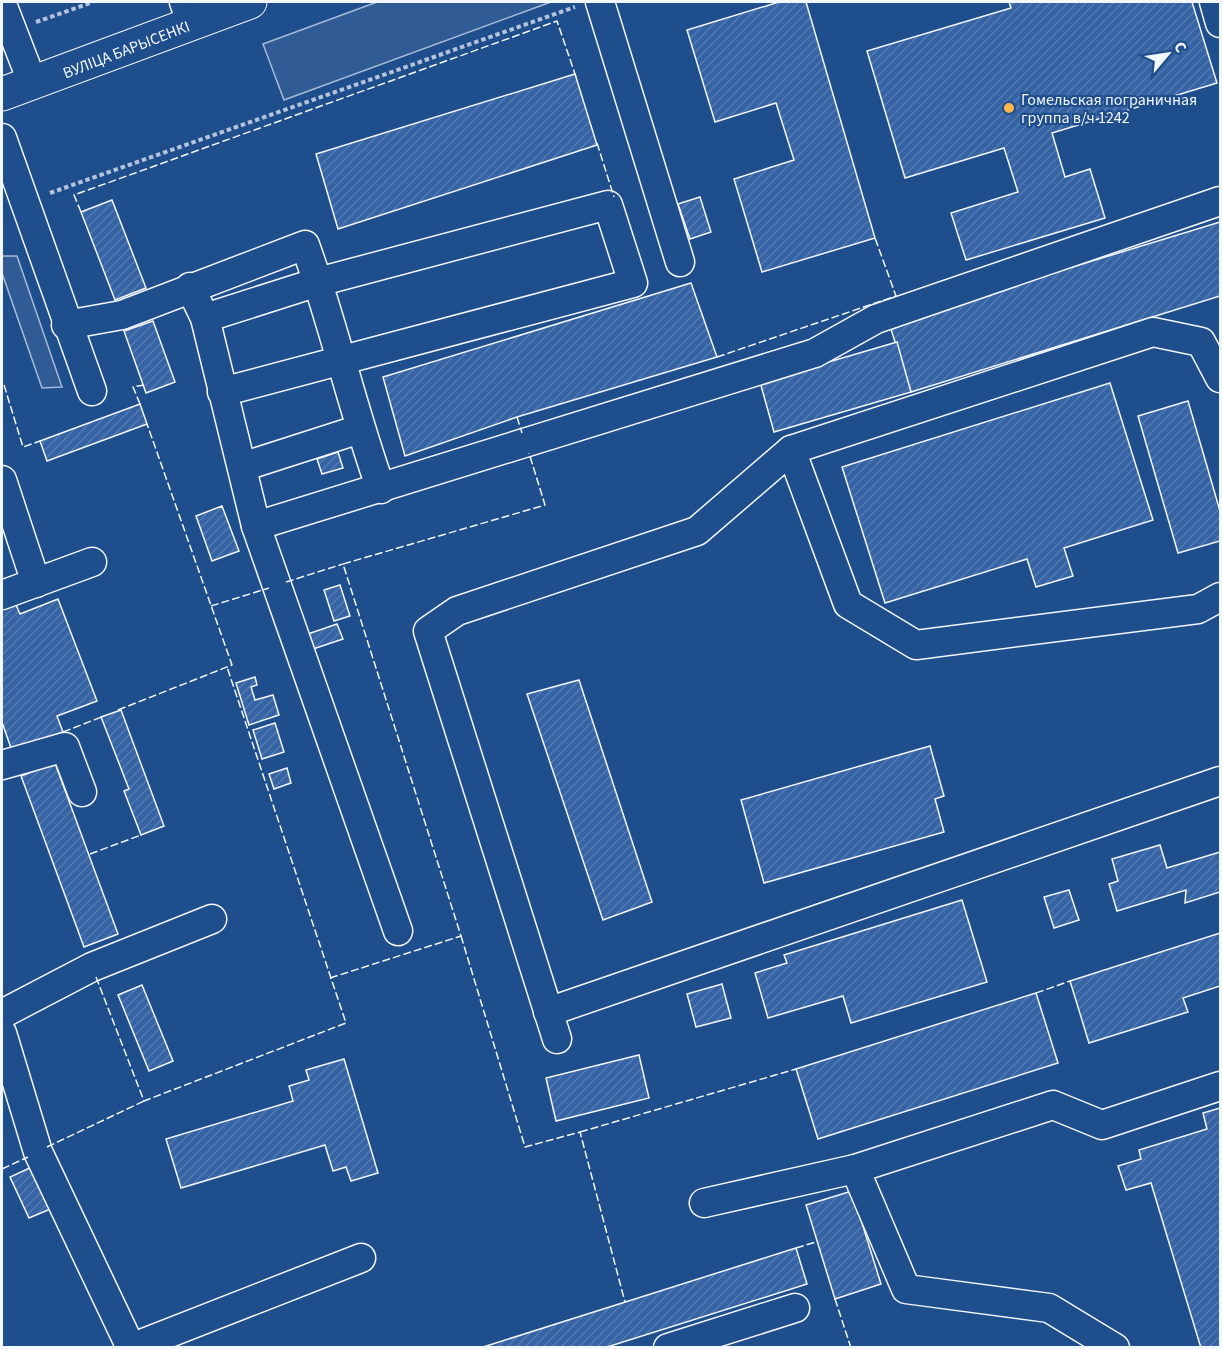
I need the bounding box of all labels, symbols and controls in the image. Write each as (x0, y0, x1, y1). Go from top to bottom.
street label: ВУЛІЦА БАРЫСЕНКІ (60, 16, 193, 84)
north arrow (1138, 24, 1198, 84)
text: С (1168, 38, 1192, 57)
place label: Гомельская пограничная группа в/ч 1242 (1021, 89, 1197, 129)
marker: Гомельская пограничная группа в/ч 1242 (1002, 101, 1016, 115)

